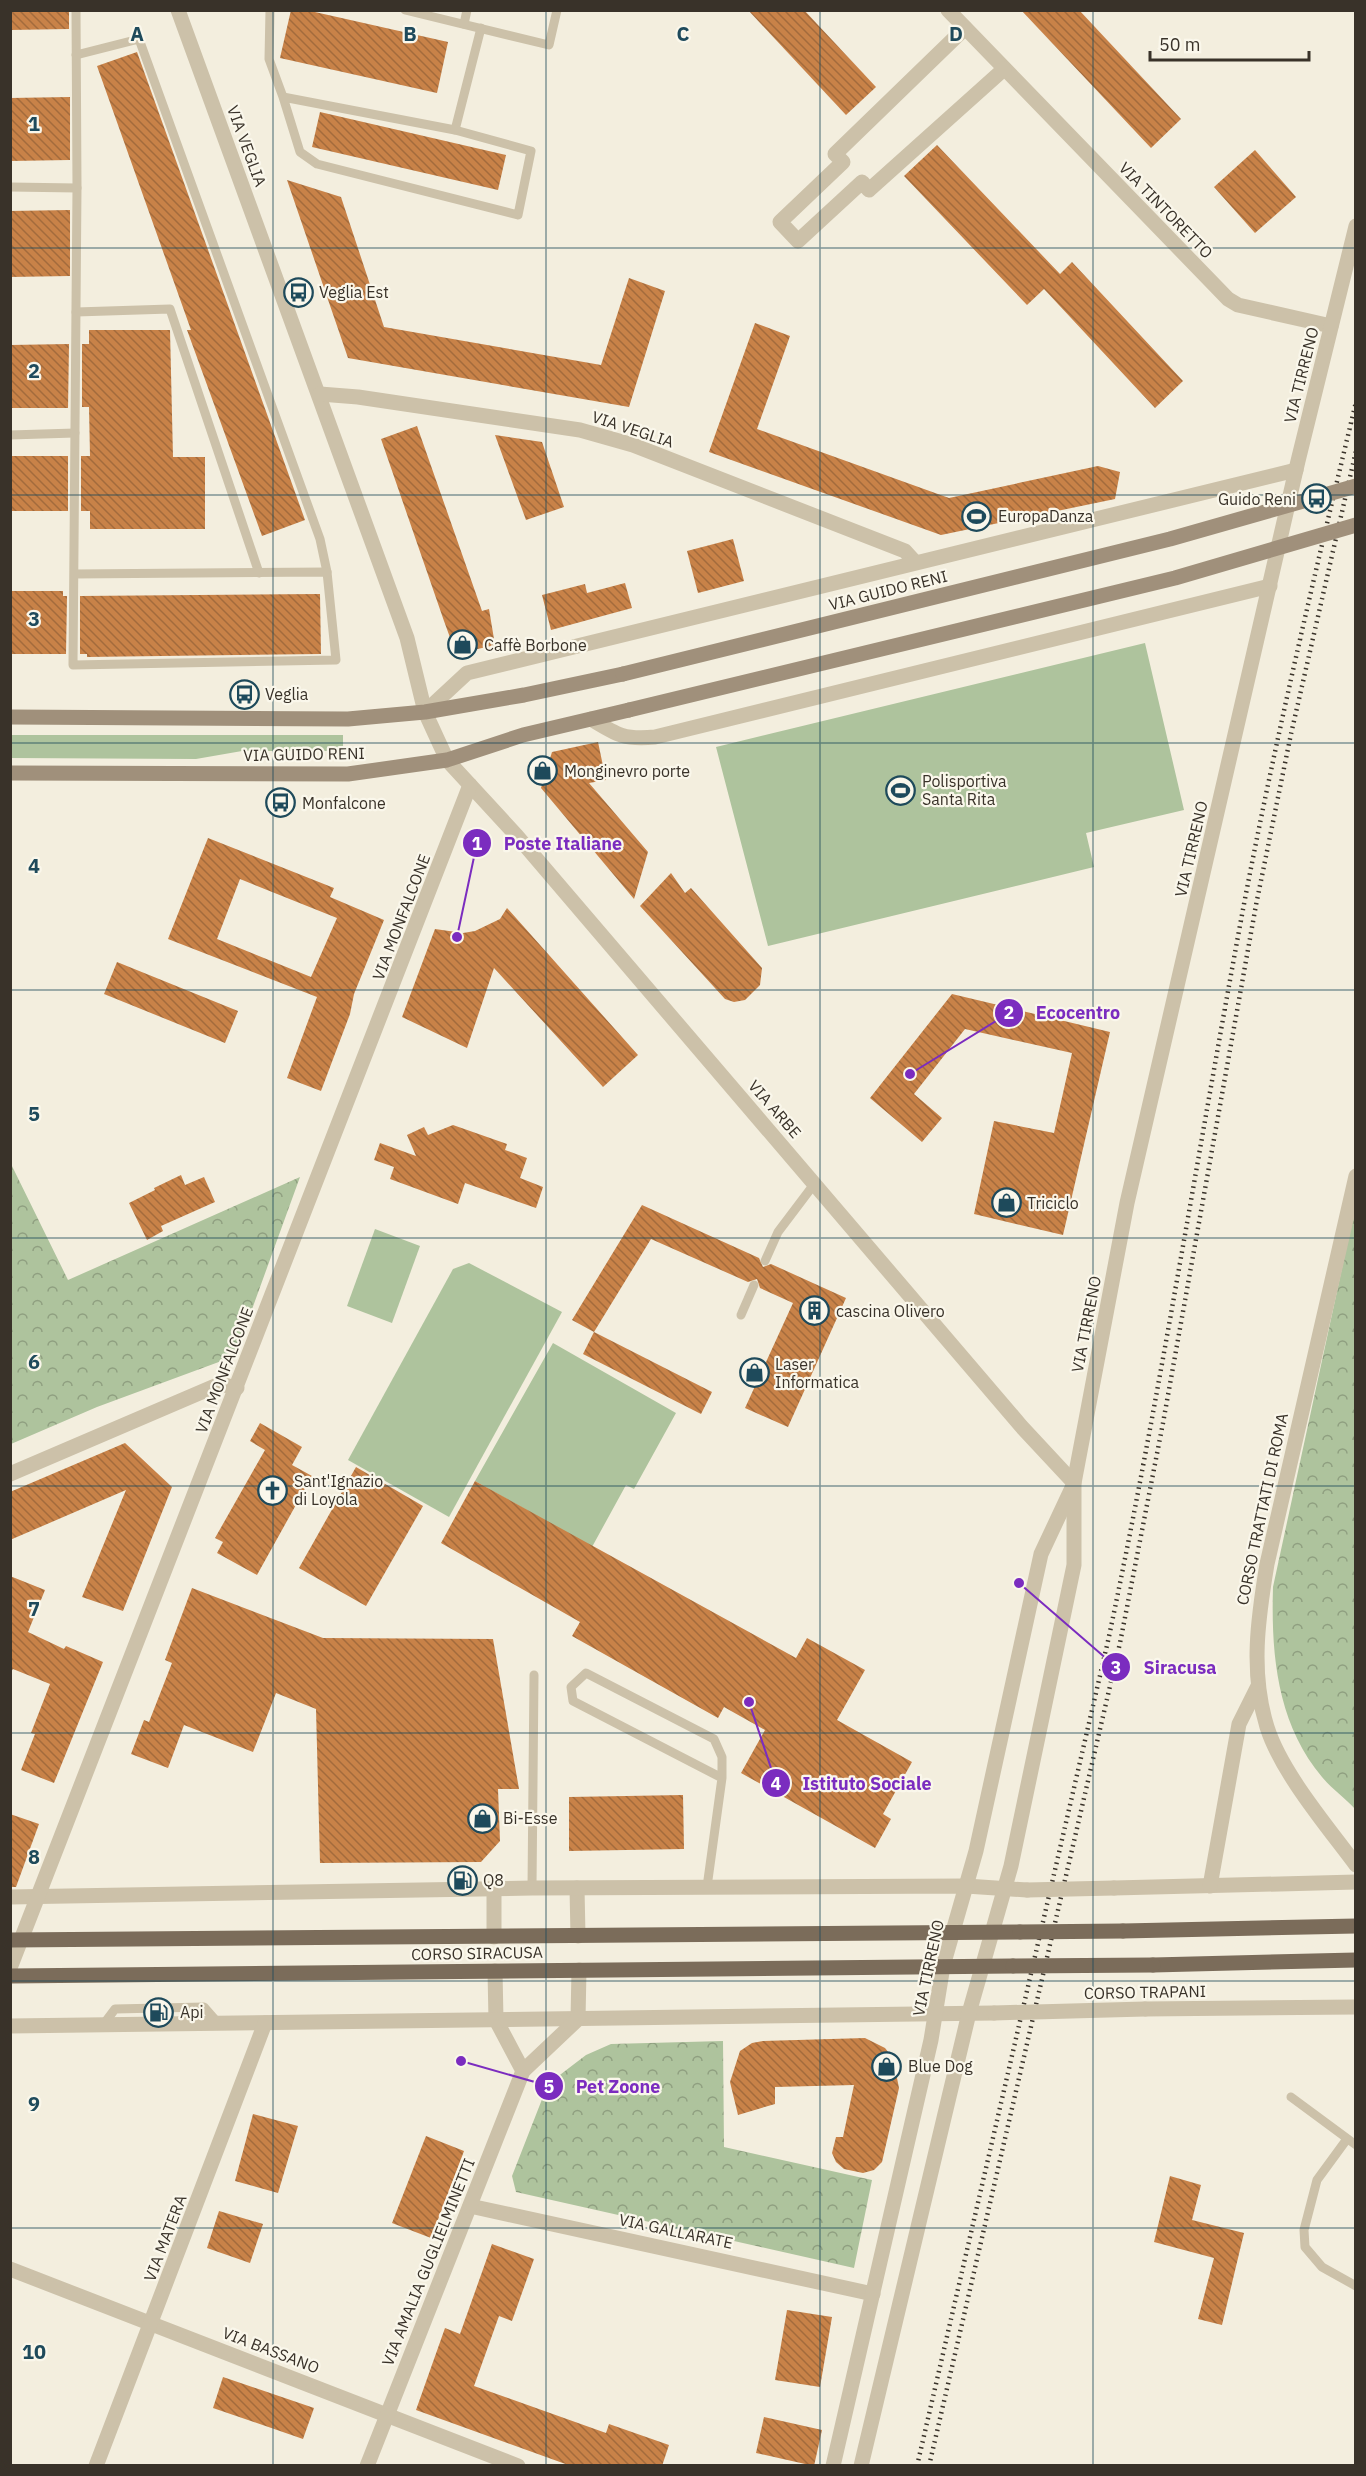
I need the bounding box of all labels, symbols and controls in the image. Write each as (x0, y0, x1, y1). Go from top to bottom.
text: A (130, 20, 144, 47)
text: B (403, 20, 417, 47)
text: C (676, 20, 690, 47)
text: D (949, 20, 963, 47)
scale bar (1150, 24, 1309, 62)
text: 50 m (1159, 33, 1201, 56)
street label: VIA VEGLIA (223, 103, 271, 189)
text: 1 (28, 110, 40, 137)
street label: VIA TINTORETTO (1115, 158, 1217, 262)
bus stop icon: Veglia Est (282, 276, 314, 308)
place label: Veglia Est (319, 282, 389, 302)
street label: VIA TIRRENO (1279, 325, 1323, 425)
text: 2 (28, 357, 40, 384)
street label: VIA VEGLIA (589, 406, 677, 452)
bus stop icon: Guido Reni (1301, 483, 1333, 515)
place label: Guido Reni (1218, 489, 1296, 509)
sports icon: EuropaDanza (961, 500, 993, 532)
place label: EuropaDanza (998, 506, 1094, 526)
street label: VIA GUIDO RENI (827, 566, 949, 614)
text: 3 (28, 605, 40, 632)
shop icon: Caffè Borbone (447, 629, 479, 661)
place label: Caffè Borbone (484, 635, 587, 655)
bus stop icon: Veglia (228, 678, 260, 710)
place label: Veglia (265, 684, 309, 704)
street label: VIA GUIDO RENI (243, 743, 365, 765)
shop icon: Monginevro porte (527, 755, 559, 787)
place label: Monginevro porte (564, 761, 690, 781)
place label: Polisportiva Santa Rita (922, 771, 1007, 809)
sports icon: Polisportiva Santa Rita (885, 774, 917, 806)
bus stop icon: Monfalcone (265, 787, 297, 819)
place label: Monfalcone (302, 793, 386, 813)
street label: VIA TIRRENO (1170, 799, 1212, 899)
callout: Poste Italiane (462, 825, 635, 861)
text: 1 (472, 832, 483, 855)
text: Poste Italiane (504, 832, 622, 855)
street label: VIA MONFALCONE (368, 851, 434, 983)
text: 4 (28, 852, 40, 879)
callout: Ecocentro (994, 995, 1133, 1031)
text: 2 (1004, 1001, 1014, 1024)
text: Ecocentro (1036, 1001, 1120, 1024)
street label: VIA ARBE (744, 1076, 806, 1142)
text: 5 (28, 1100, 40, 1127)
shop icon: Triciclo (990, 1187, 1022, 1219)
place label: Triciclo (1027, 1193, 1079, 1213)
street label: VIA TIRRENO (1067, 1274, 1105, 1374)
building icon: cascina Olivero (799, 1295, 831, 1327)
place label: cascina Olivero (836, 1301, 945, 1321)
street label: VIA MONFALCONE (191, 1304, 257, 1436)
text: 6 (28, 1348, 40, 1375)
place label: Laser Informatica (775, 1354, 860, 1392)
shop icon: Laser Informatica (738, 1357, 770, 1389)
street label: CORSO TRATTATI DI ROMA (1232, 1411, 1292, 1607)
place label: Sant'Ignazio di Loyola (294, 1471, 383, 1509)
church icon: Sant'Ignazio di Loyola (257, 1474, 289, 1506)
text: 7 (28, 1595, 40, 1622)
callout: Siracusa (1101, 1649, 1228, 1685)
text: 3 (1111, 1656, 1121, 1679)
text: Siracusa (1144, 1656, 1217, 1679)
callout: Istituto Sociale (761, 1765, 944, 1801)
text: 4 (771, 1772, 782, 1795)
text: Istituto Sociale (802, 1772, 932, 1795)
shop icon: Bi-Esse (466, 1802, 498, 1834)
place label: Bi-Esse (503, 1808, 558, 1828)
text: 8 (28, 1843, 40, 1870)
fuel station icon: Q8 (446, 1864, 478, 1896)
place label: Q8 (483, 1870, 504, 1890)
street label: VIA TIRRENO (908, 1918, 948, 2018)
street label: CORSO SIRACUSA (411, 1942, 543, 1964)
street label: CORSO TRAPANI (1084, 1981, 1206, 2003)
fuel station icon: Api (143, 1996, 175, 2028)
place label: Api (180, 2002, 204, 2022)
shop icon: Blue Dog (871, 2050, 903, 2082)
place label: Blue Dog (908, 2056, 973, 2076)
callout: Pet Zoone (534, 2068, 673, 2104)
text: 5 (544, 2075, 555, 2098)
text: Pet Zoone (576, 2075, 660, 2098)
text: 9 (28, 2090, 40, 2117)
street label: VIA AMALIA GUGLIELMINETTI (377, 2155, 479, 2369)
street label: VIA MATERA (139, 2192, 191, 2284)
street label: VIA GALLARATE (617, 2209, 735, 2253)
street label: VIA BASSANO (220, 2322, 322, 2378)
text: 10 (22, 2338, 46, 2365)

